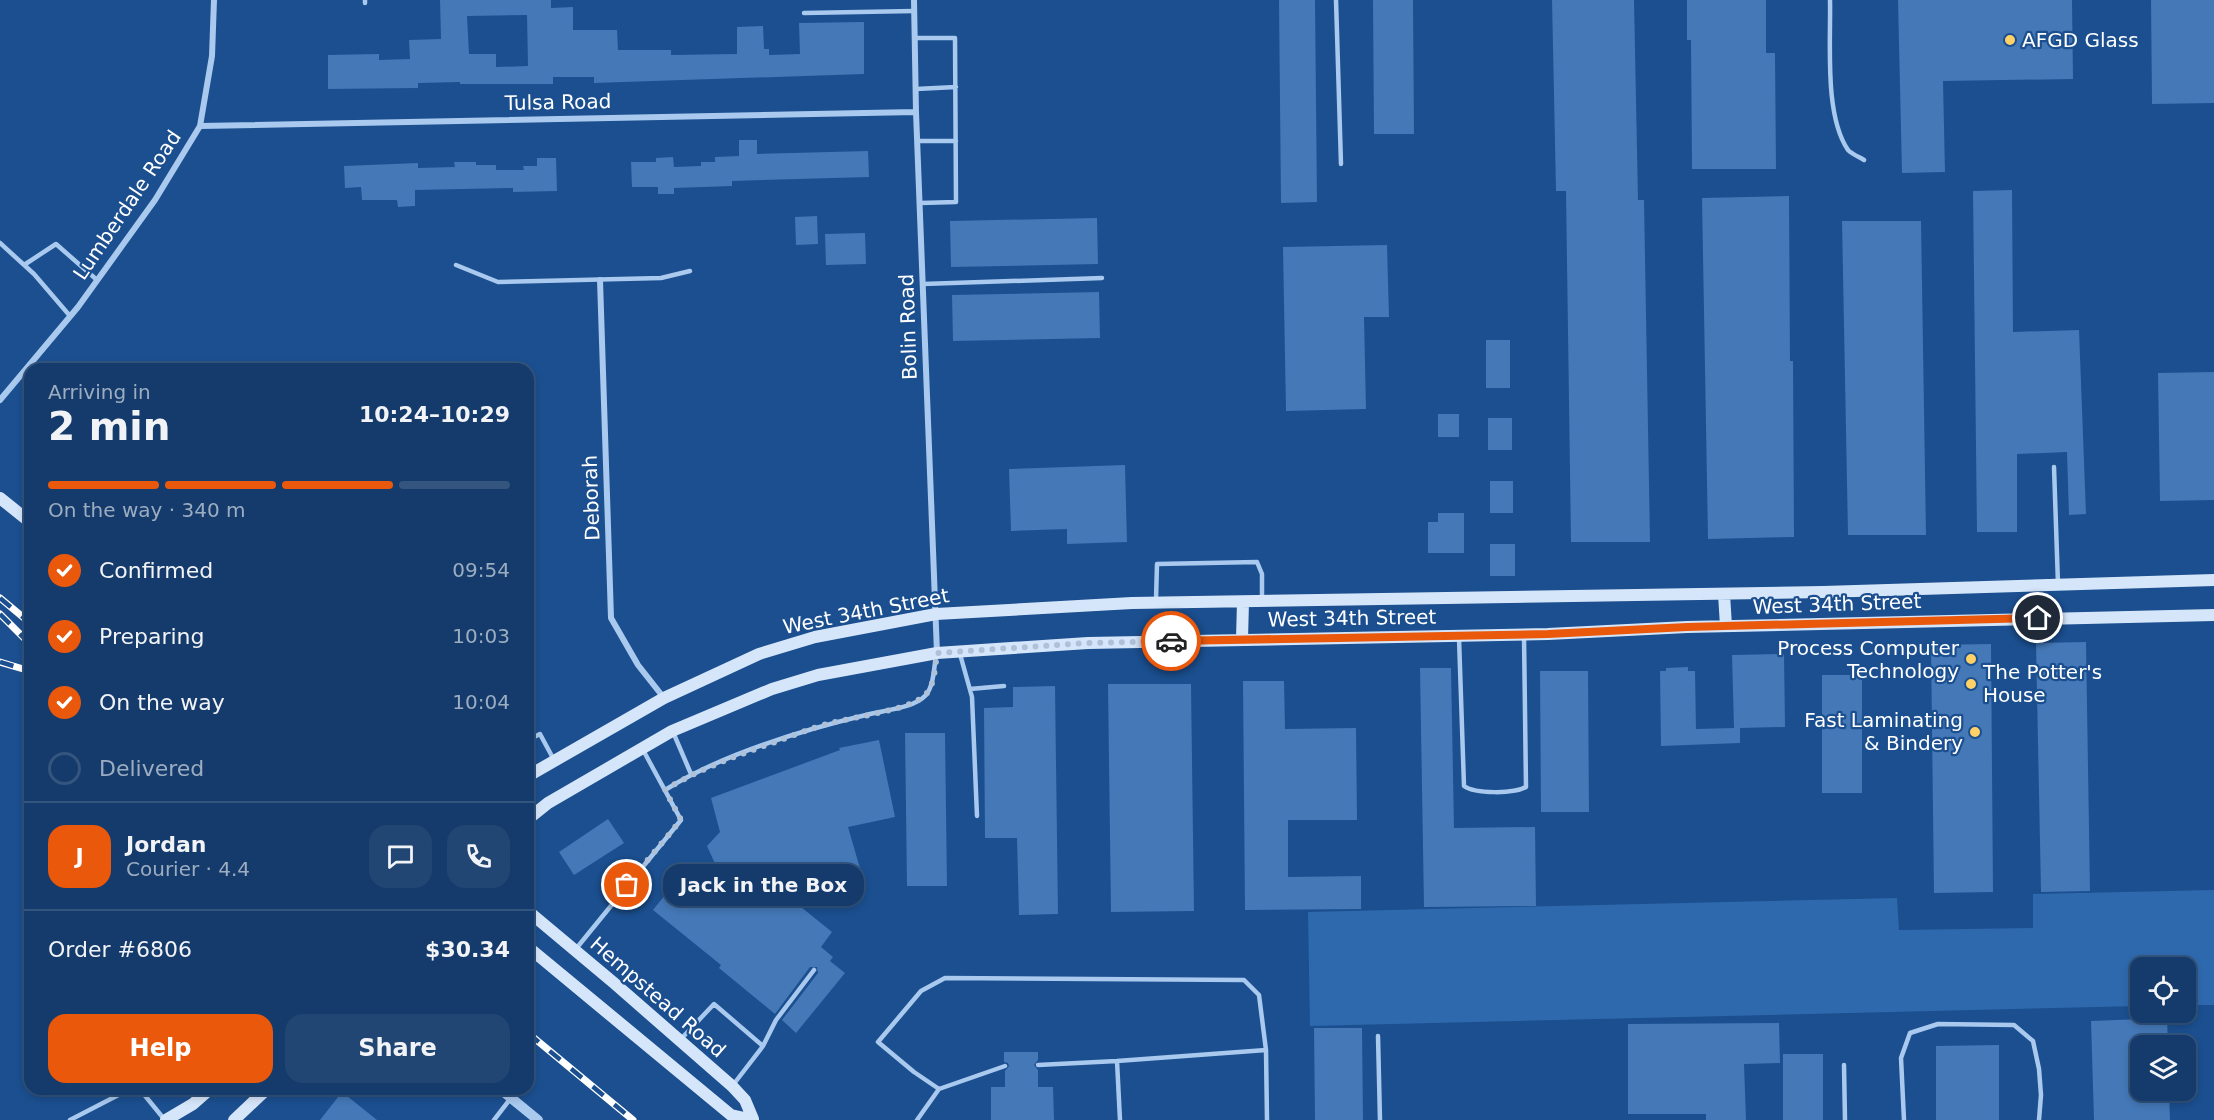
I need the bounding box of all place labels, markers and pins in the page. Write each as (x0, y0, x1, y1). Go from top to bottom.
place label: AFGD Glass (2022, 28, 2139, 52)
marker: AFGD Glass (2003, 33, 2017, 47)
pin (2012, 592, 2063, 643)
place label: Process Computer Technology (1777, 636, 1960, 683)
marker: Process Computer Technology (1964, 652, 1978, 666)
place label: The Potter's House (1982, 660, 2102, 707)
marker: The Potter's House (1964, 677, 1978, 691)
place label: Fast Laminating & Bindery (1804, 708, 1963, 755)
marker: Fast Laminating & Bindery (1968, 725, 1982, 739)
pin (601, 859, 652, 910)
callout: Jack in the Box (663, 864, 864, 906)

